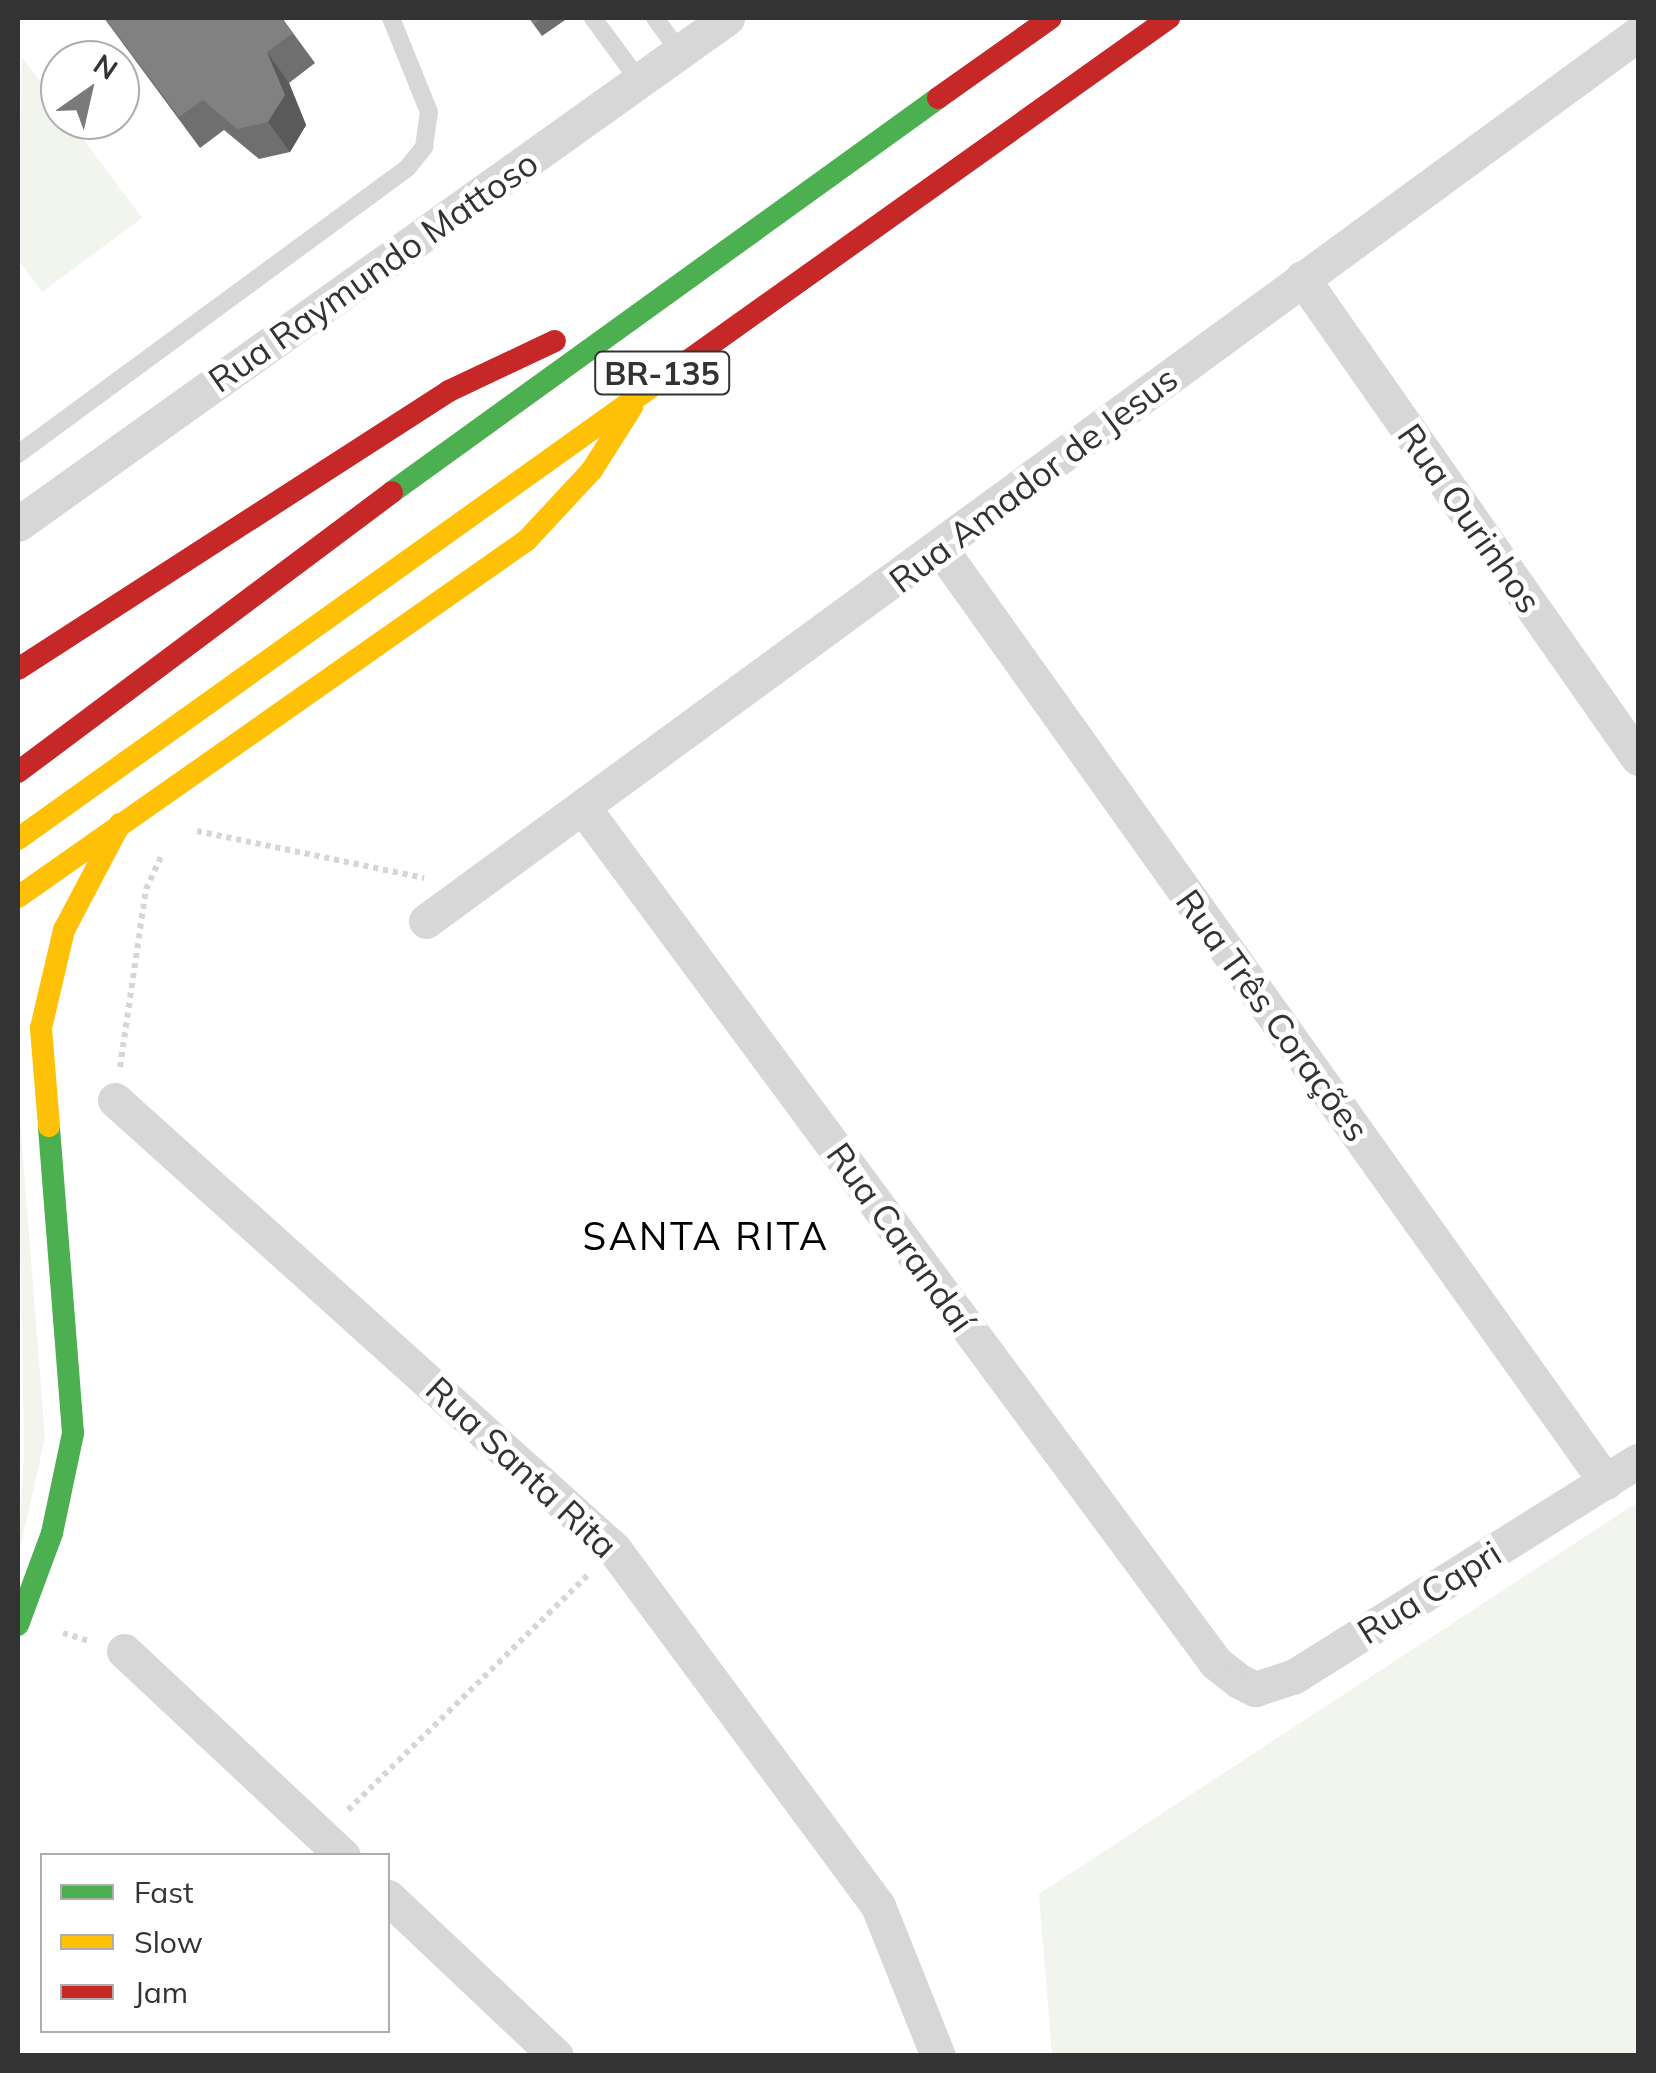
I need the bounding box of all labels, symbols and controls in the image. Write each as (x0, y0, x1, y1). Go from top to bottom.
north arrow (40, 40, 140, 140)
text: N (87, 46, 124, 87)
street label: Rua Raymundo Mattoso (200, 141, 546, 401)
road number: BR-135 (592, 346, 732, 400)
street label: Rua Amador de Jesus (881, 357, 1185, 601)
street label: Rua Ourinhos (1389, 415, 1551, 621)
street label: Rua Três Corações (1168, 881, 1378, 1149)
street label: Rua Carandaí (818, 1134, 984, 1340)
district label: SANTA RITA (583, 1214, 829, 1260)
street label: Rua Santa Rita (418, 1368, 626, 1566)
street label: Rua Capri (1350, 1532, 1508, 1652)
legend (40, 1853, 390, 2033)
text: Fast (134, 1873, 194, 1911)
text: Slow (134, 1923, 203, 1961)
text: Jam (134, 1973, 188, 2011)

